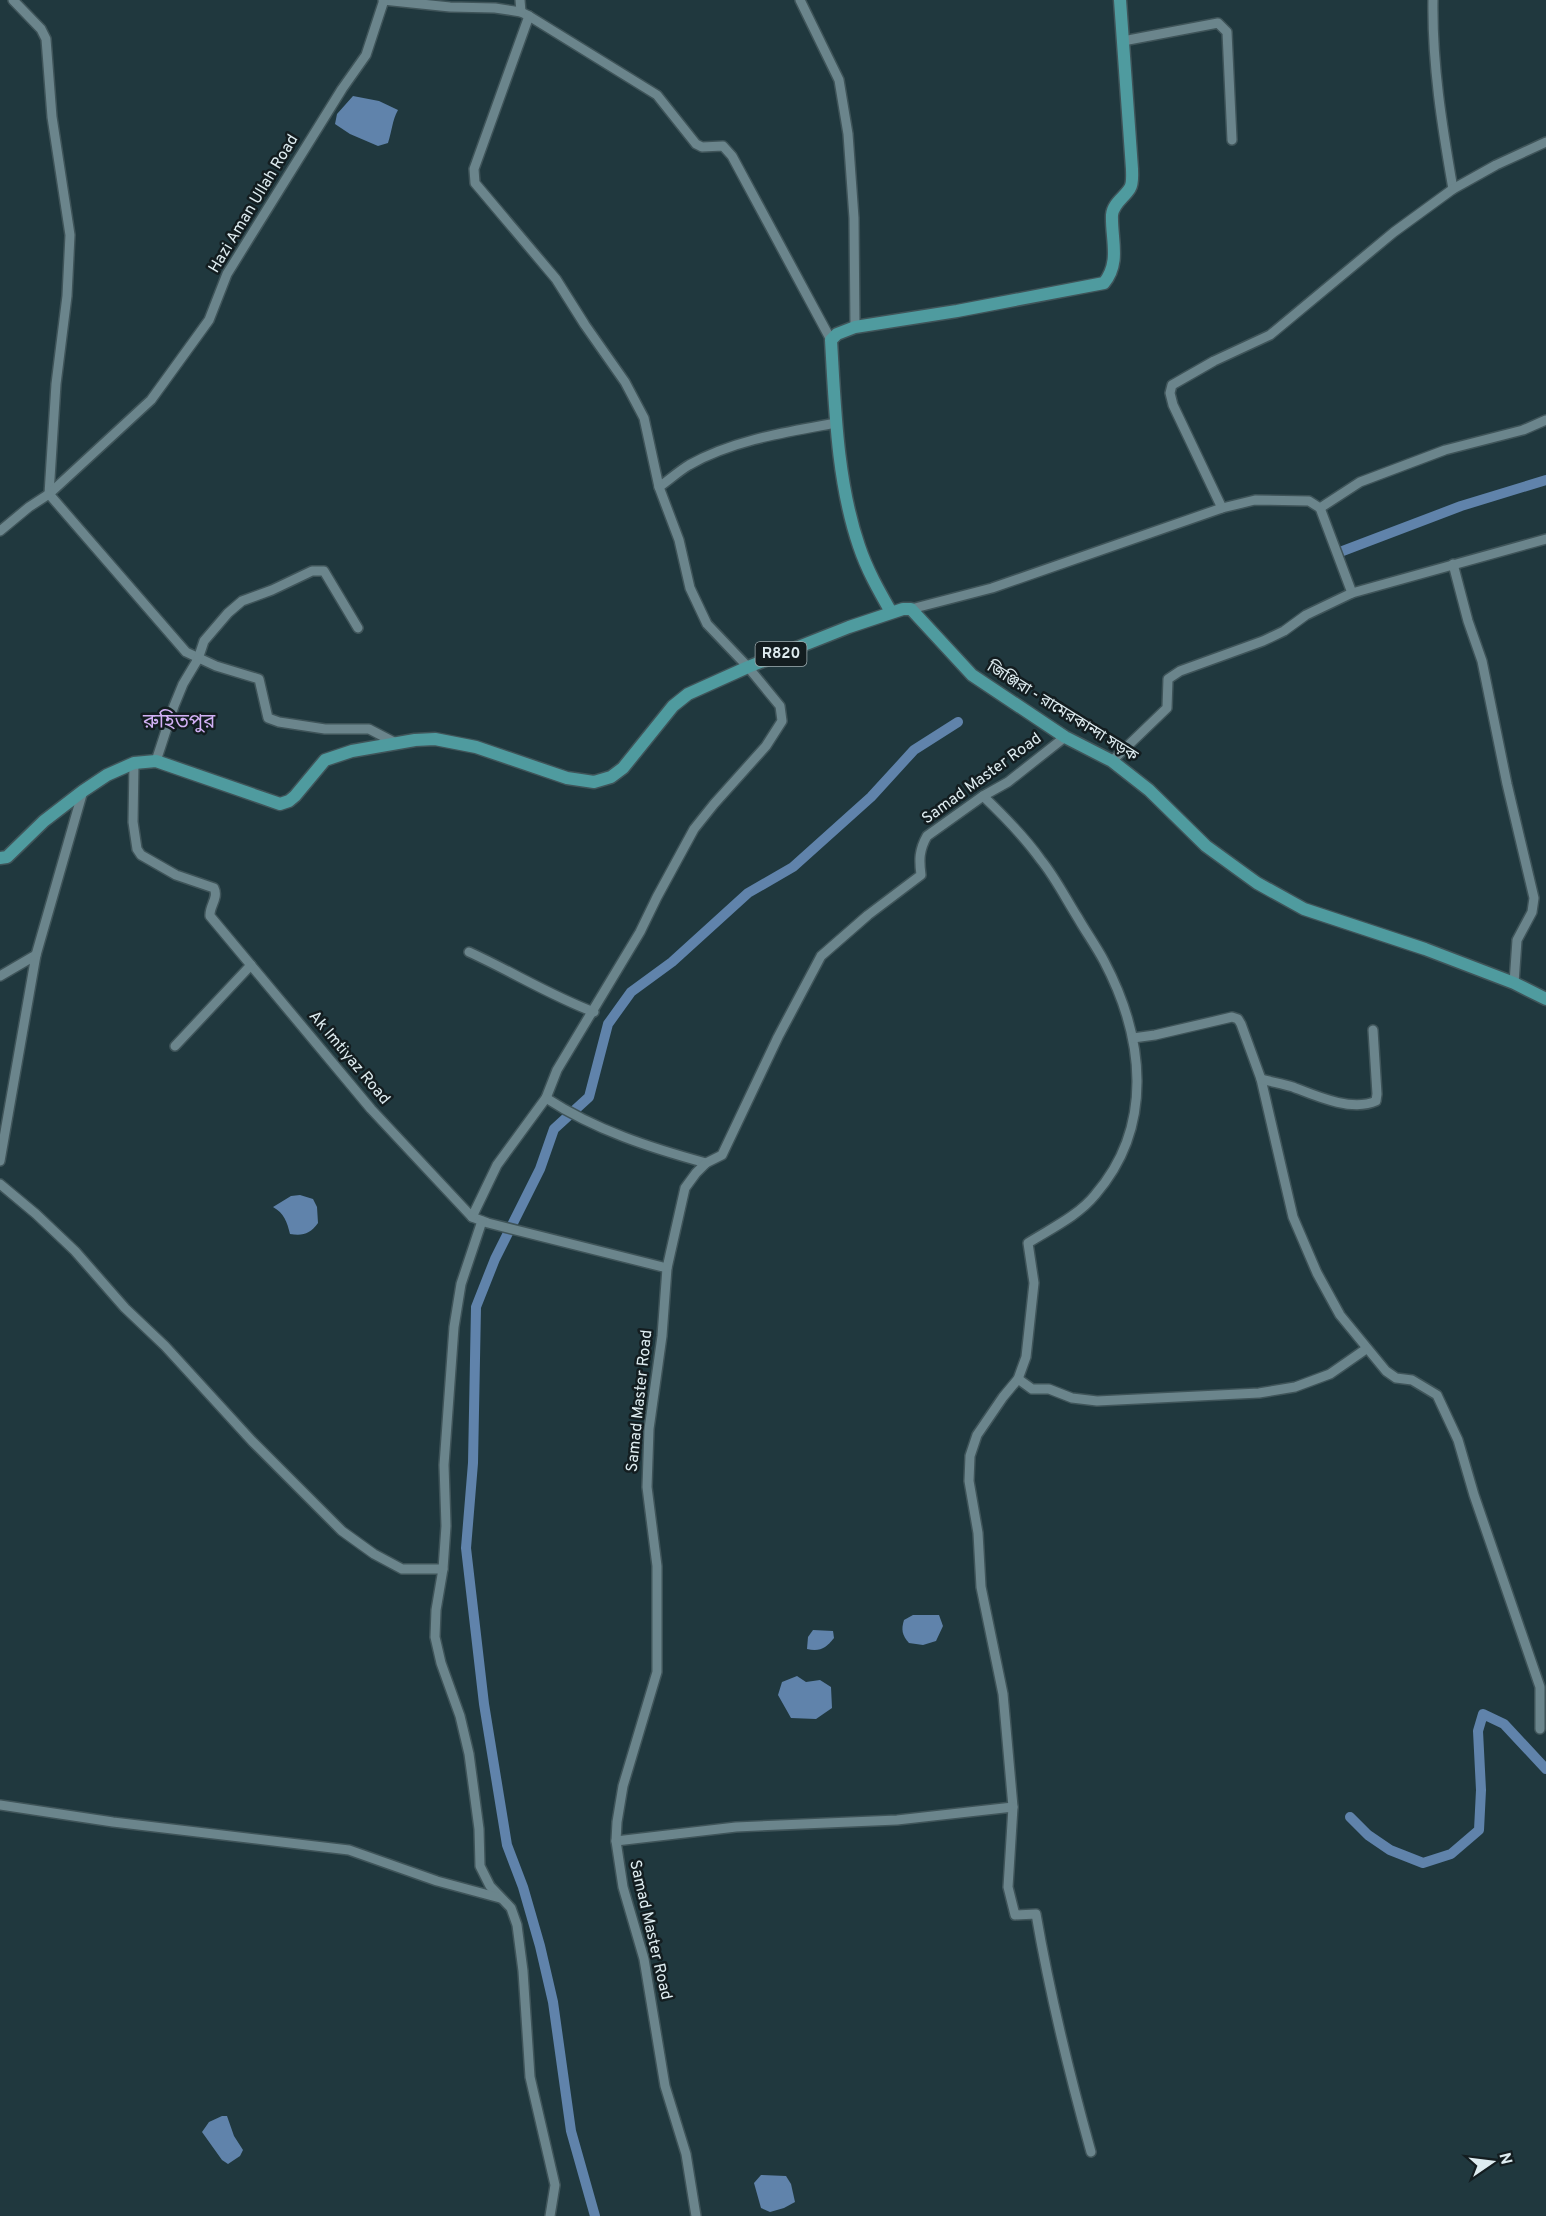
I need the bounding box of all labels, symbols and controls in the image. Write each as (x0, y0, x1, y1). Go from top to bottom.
street label: Hazi Aman Ullah Road (205, 131, 303, 277)
road number: R820 (756, 642, 806, 666)
street label: জিঞ্জিরা - রামেরকান্দা সড়ক (982, 656, 1143, 767)
district label: রুহিতপুর (142, 709, 216, 736)
street label: Samad Master Road (918, 729, 1046, 829)
street label: Ak Imtiyaz Road (304, 1007, 394, 1109)
street label: Samad Master Road (623, 1329, 657, 1473)
street label: Samad Master Road (624, 1858, 676, 2002)
north arrow (1462, 2132, 1522, 2192)
text: N (1494, 2151, 1516, 2167)

